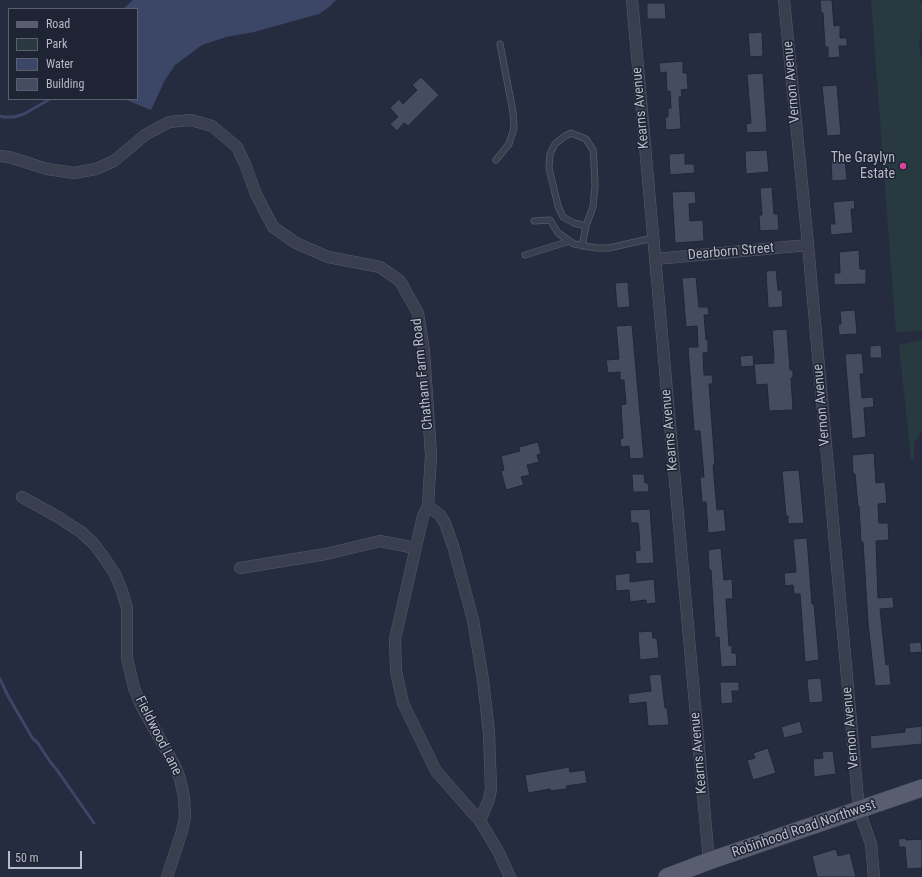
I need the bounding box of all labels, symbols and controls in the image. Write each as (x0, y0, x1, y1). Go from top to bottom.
legend (8, 8, 138, 100)
text: Road (46, 17, 70, 31)
text: Park (46, 37, 67, 51)
street label: Vernon Avenue (780, 40, 804, 124)
text: Water (46, 57, 74, 71)
street label: Kearns Avenue (629, 67, 653, 149)
text: Building (46, 77, 84, 91)
place label: The Graylyn Estate (831, 150, 895, 182)
marker: The Graylyn Estate (898, 161, 908, 171)
street label: Dearborn Street (687, 240, 775, 264)
street label: Chatham Farm Road (409, 317, 437, 431)
street label: Vernon Avenue (810, 363, 834, 447)
street label: Kearns Avenue (658, 389, 682, 471)
street label: Vernon Avenue (839, 686, 863, 770)
street label: Fieldwood Lane (131, 694, 185, 778)
street label: Kearns Avenue (687, 712, 711, 794)
street label: Robinhood Road Northwest (730, 796, 878, 862)
scale bar (10, 843, 84, 869)
text: 50 m (15, 851, 39, 865)

